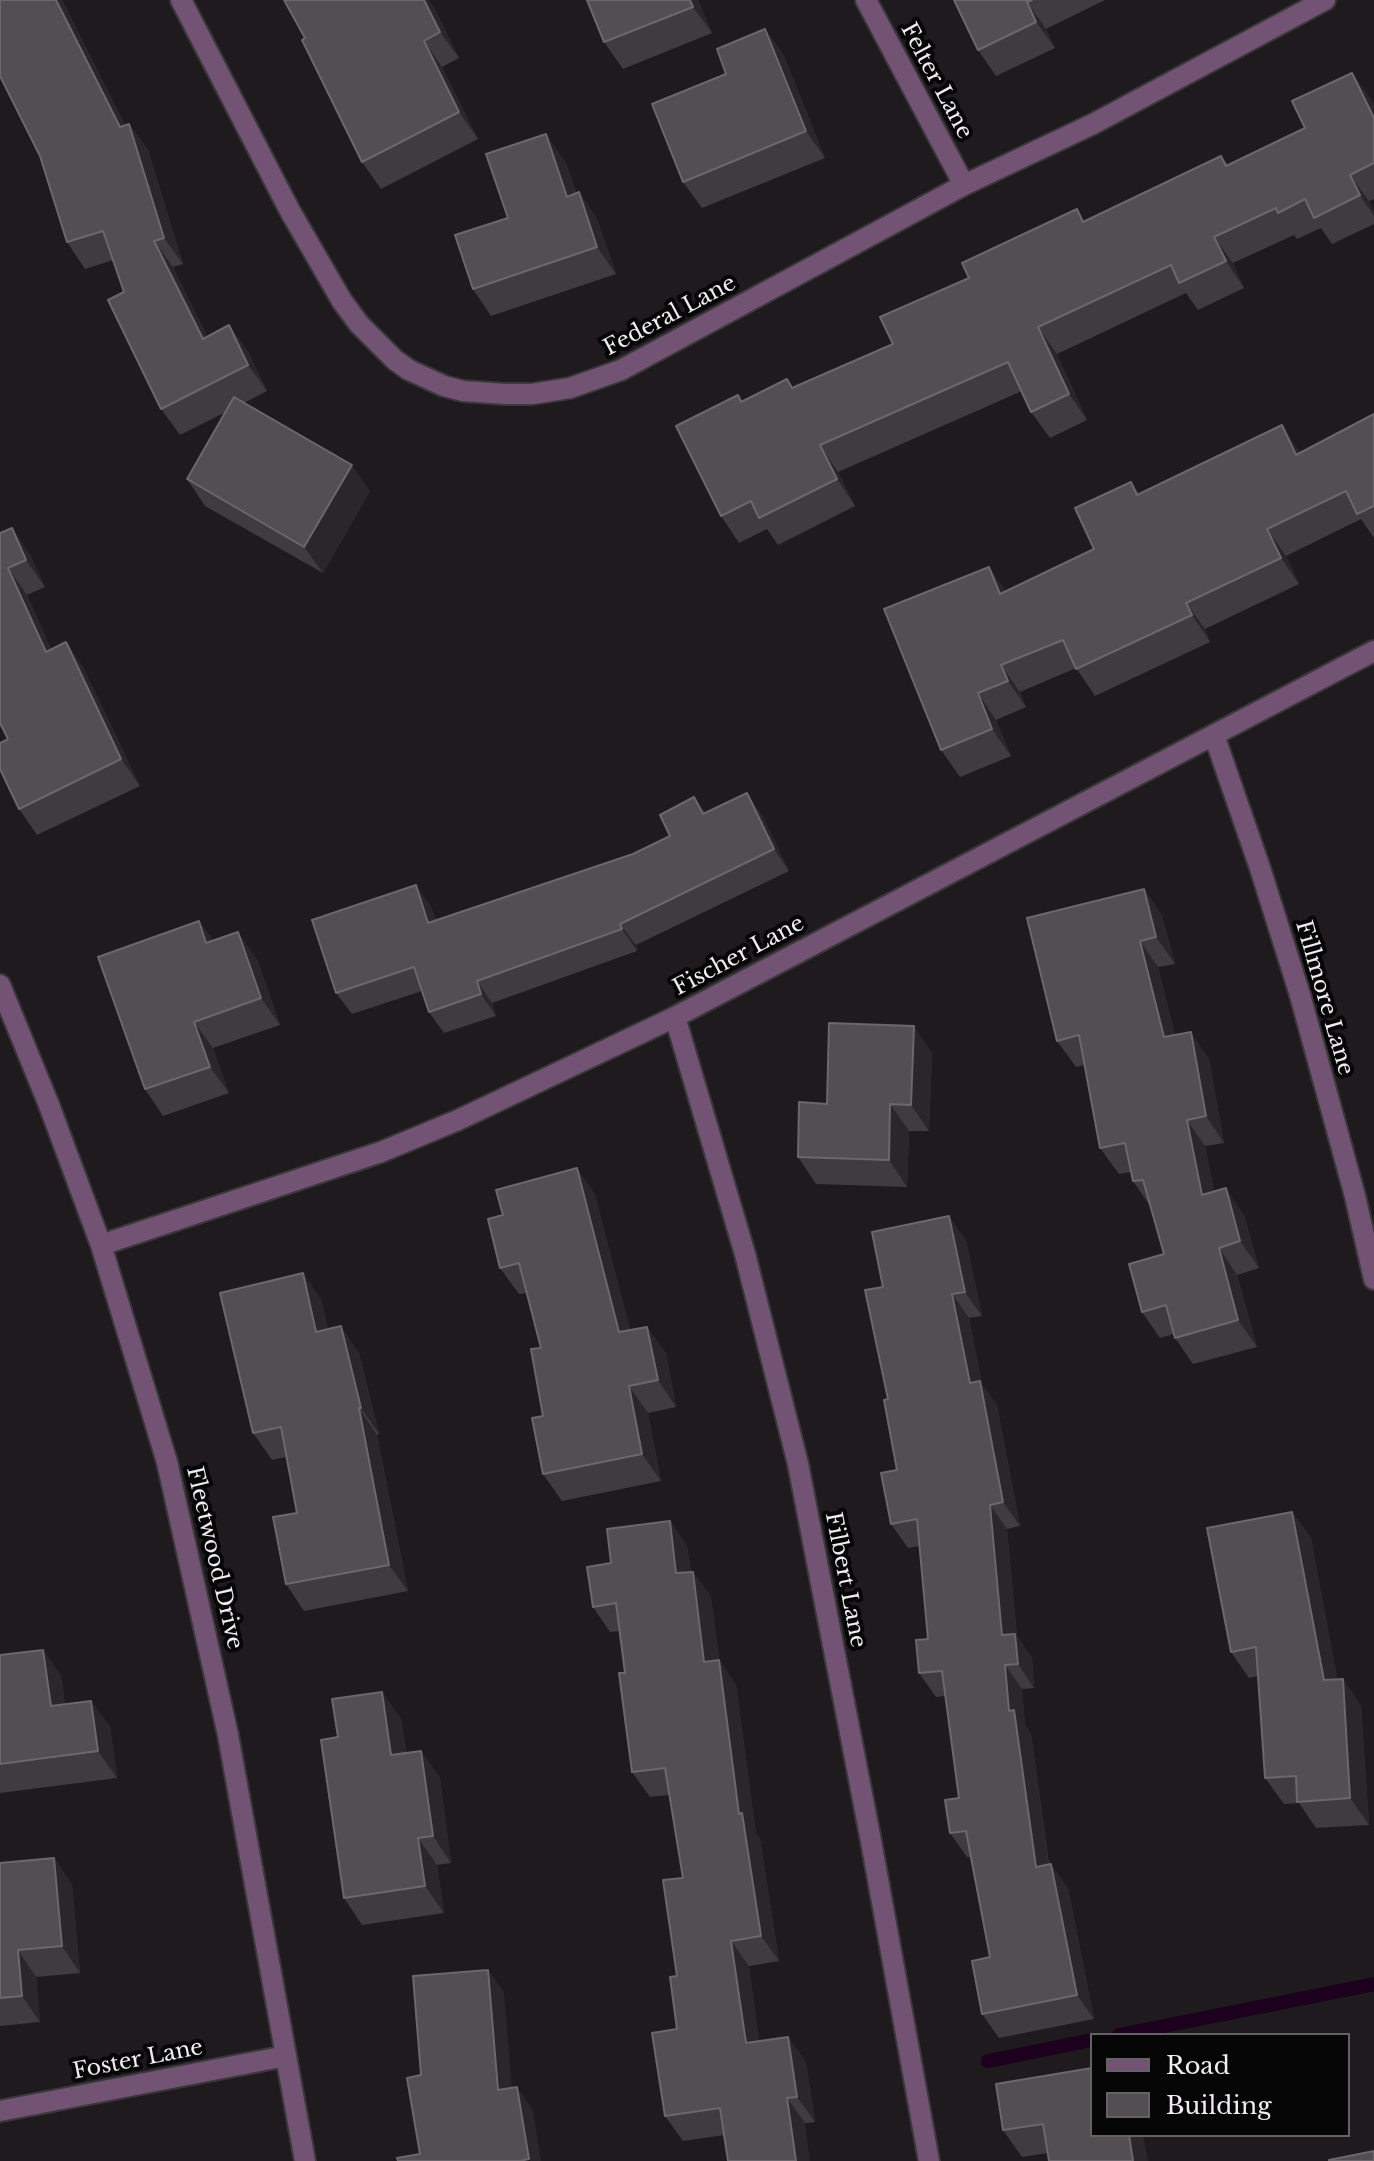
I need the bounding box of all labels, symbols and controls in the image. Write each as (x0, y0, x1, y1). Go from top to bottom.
street label: Felter Lane (894, 19, 978, 143)
street label: Federal Lane (599, 270, 741, 362)
street label: Fischer Lane (669, 910, 809, 1002)
street label: Fillmore Lane (1289, 918, 1359, 1078)
street label: Fleetwood Drive (180, 1464, 248, 1652)
street label: Filbert Lane (819, 1510, 871, 1650)
legend (1090, 2033, 1350, 2137)
street label: Foster Lane (71, 2034, 205, 2086)
text: Road (1166, 2051, 1230, 2080)
text: Building (1166, 2091, 1272, 2120)

